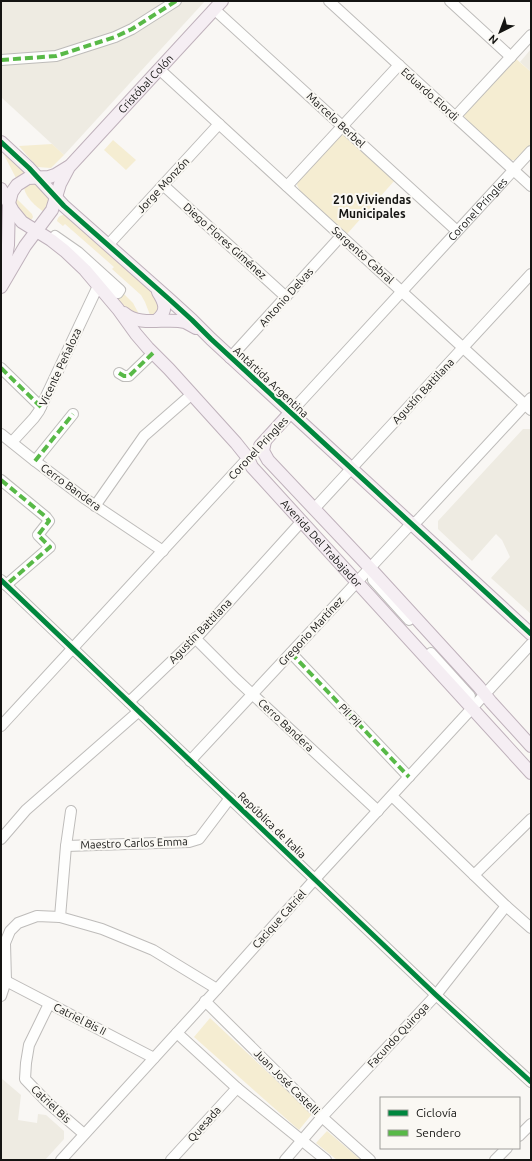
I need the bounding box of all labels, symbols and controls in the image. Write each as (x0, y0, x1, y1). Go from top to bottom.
north arrow (480, 12, 520, 52)
text: N (486, 32, 500, 47)
street label: Cristóbal Colón (116, 52, 176, 116)
street label: Eduardo Elordi (399, 65, 461, 123)
street label: Marcelo Berbel (304, 90, 368, 150)
street label: Jorge Monzón (134, 155, 192, 215)
street label: Coronel Pringles (446, 175, 510, 243)
district label: 210 Viviendas Municipales (333, 193, 411, 220)
street label: Diego Flores Giménez (181, 201, 269, 281)
street label: Sargento Cabral (330, 224, 396, 286)
street label: Antonio Delvas (257, 265, 316, 329)
street label: Vicente Peñaloza (37, 326, 83, 408)
street label: Antártida Argentina (231, 344, 311, 420)
street label: Agustín Battilana (390, 356, 456, 426)
street label: Coronel Pringles (226, 414, 290, 482)
street label: Cerro Bandera (39, 461, 103, 513)
street label: Avenida Del Trabajador (279, 497, 365, 590)
street label: Gregorio Martínez (276, 594, 346, 668)
street label: Agustín Battilana (166, 596, 234, 666)
street label: Cerro Bandera (256, 696, 316, 754)
street label: Pil Pil (336, 701, 364, 729)
street label: República de Italia (236, 789, 308, 861)
street label: Maestro Carlos Emma (80, 835, 188, 851)
street label: Cacique Catriel (250, 887, 308, 951)
street label: Facundo Quiroga (365, 1000, 431, 1070)
street label: Catriel Bis II (52, 1001, 108, 1037)
street label: Juan José Castelli (252, 1047, 322, 1117)
street label: Catriel Bis (29, 1083, 73, 1125)
legend (380, 1097, 520, 1149)
street label: Quesada (185, 1104, 223, 1144)
text: Ciclovía (416, 1106, 457, 1119)
text: Sendero (416, 1126, 461, 1139)

